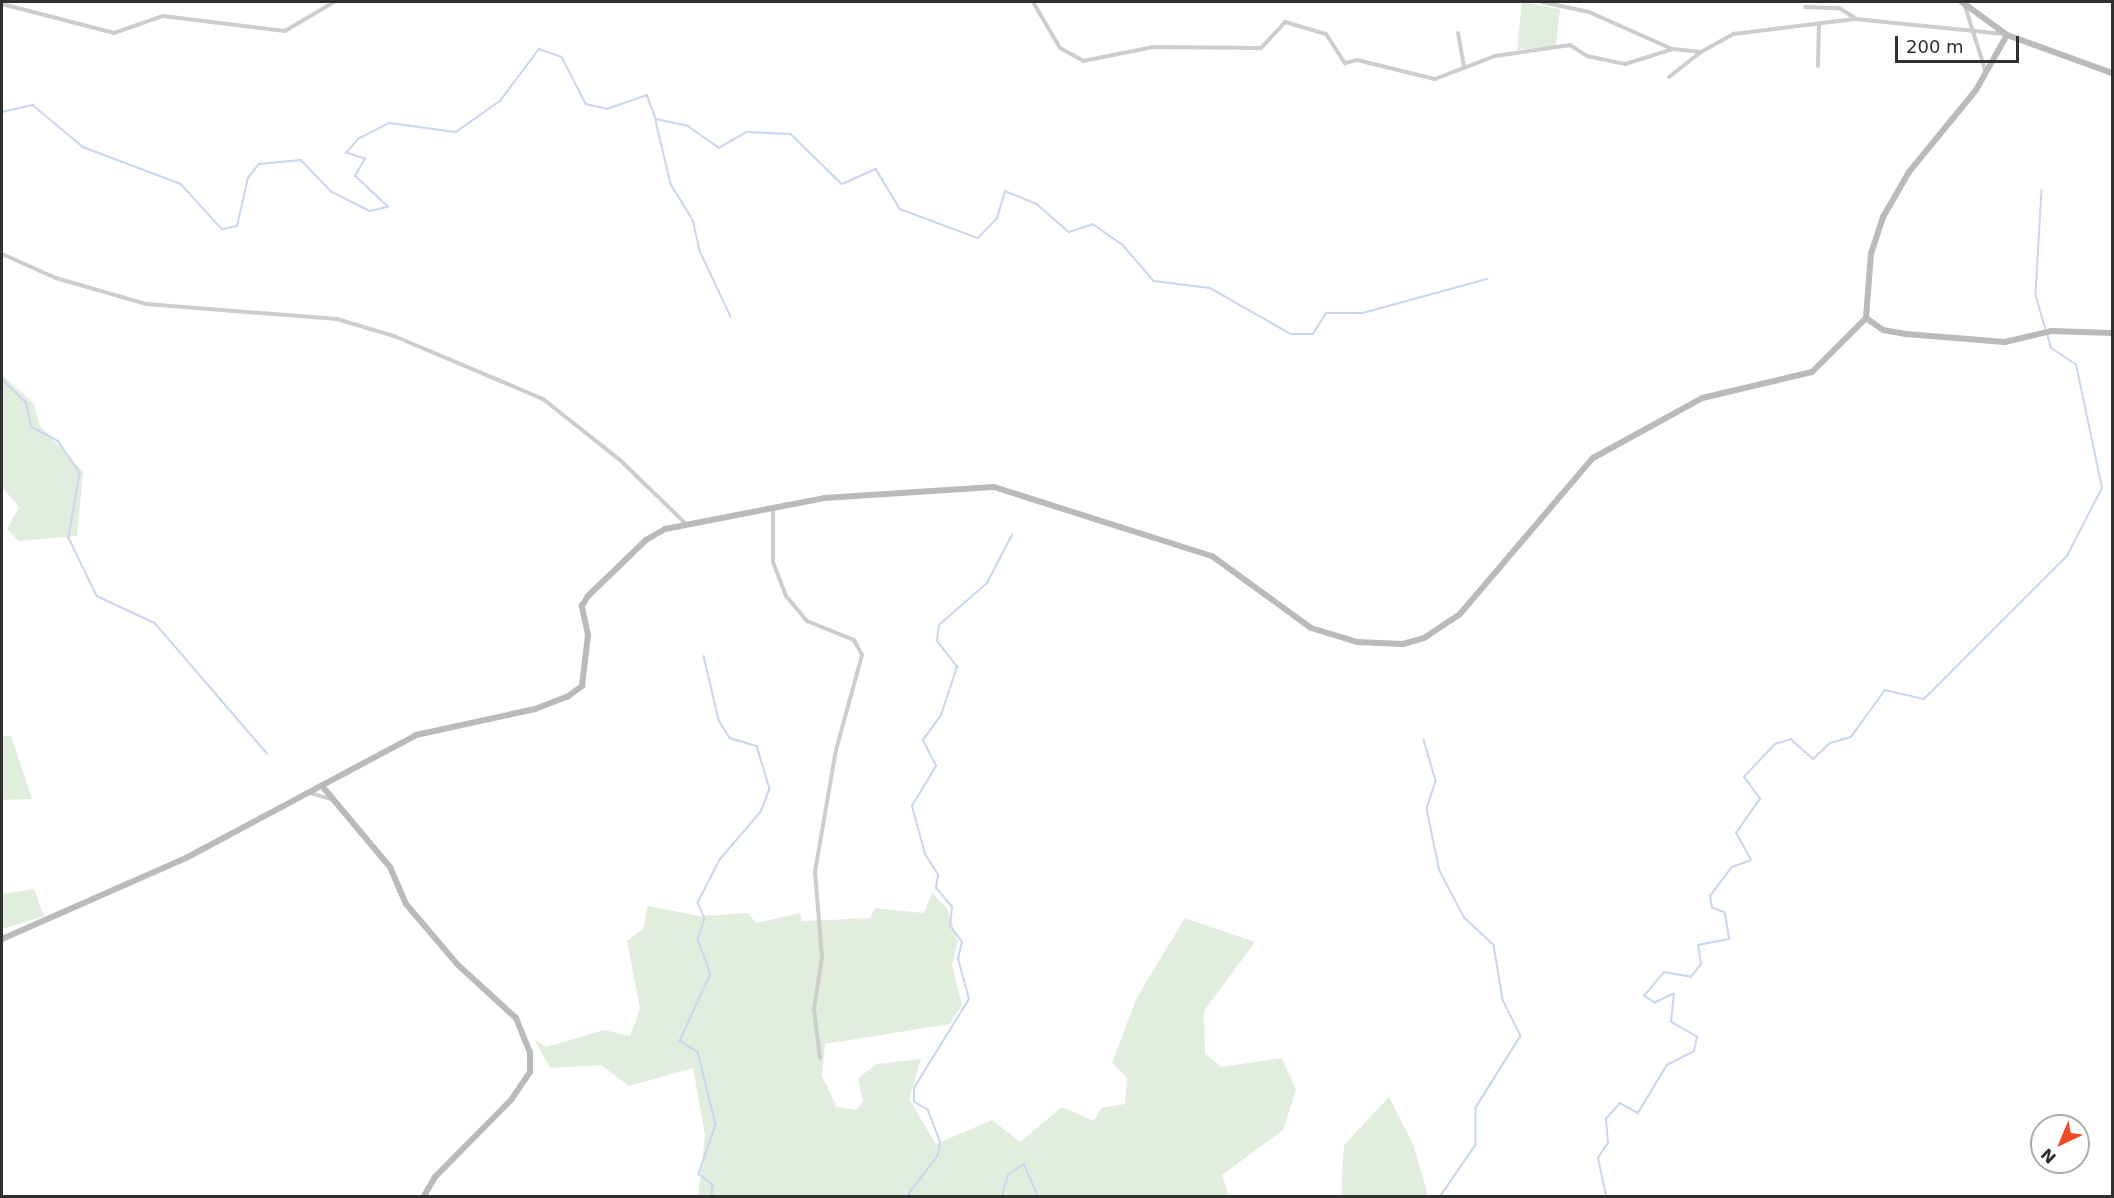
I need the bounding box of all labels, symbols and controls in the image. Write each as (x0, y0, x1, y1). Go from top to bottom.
scale bar (1898, 24, 2022, 62)
text: 200 m (1906, 36, 1964, 57)
north arrow (2030, 1114, 2090, 1174)
text: N (2037, 1144, 2060, 1167)

